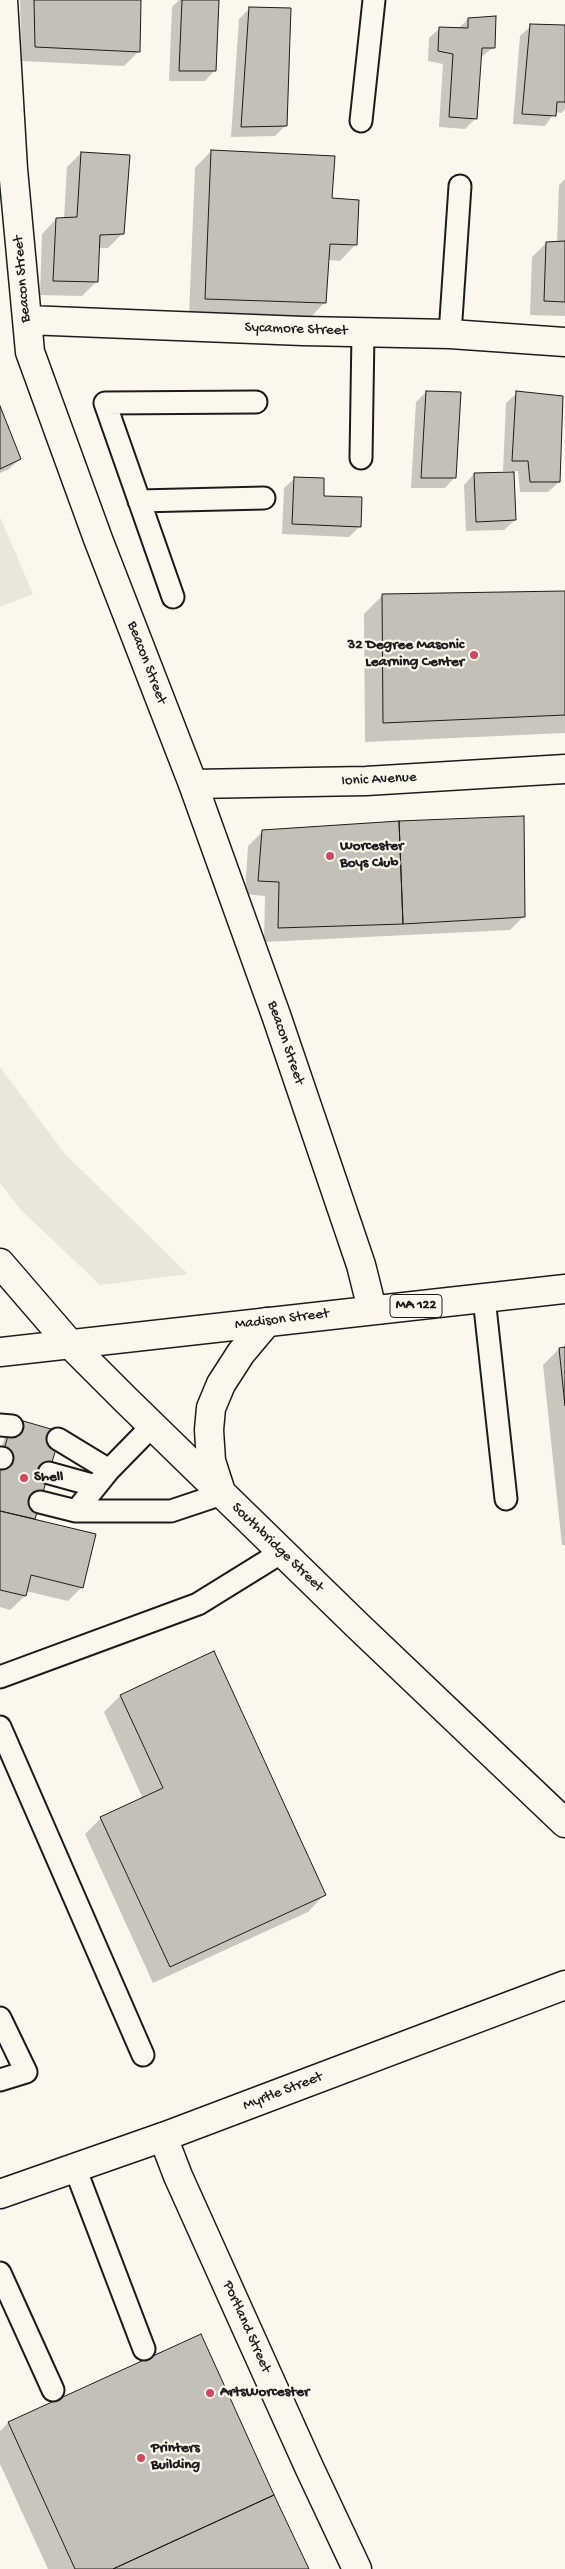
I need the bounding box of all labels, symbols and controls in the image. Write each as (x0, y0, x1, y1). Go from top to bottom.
street label: Beacon Street (10, 235, 36, 323)
street label: Sycamore Street (244, 319, 348, 341)
street label: Beacon Street (122, 619, 170, 707)
place label: 32 Degree Masonic Learning Center (347, 637, 464, 672)
marker: 32 Degree Masonic Learning Center (468, 649, 480, 661)
street label: Ionic Avenue (341, 769, 417, 791)
place label: Worcester Boys Club (340, 838, 403, 873)
marker: Worcester Boys Club (324, 850, 336, 862)
street label: Beacon Street (262, 999, 308, 1087)
road number: MA 122 (390, 1294, 442, 1318)
street label: Madison Street (234, 1305, 330, 1335)
place label: Shell (34, 1469, 63, 1487)
marker: Shell (18, 1472, 30, 1484)
street label: Southbridge Street (227, 1499, 327, 1597)
street label: Myrtle Street (241, 2069, 325, 2115)
street label: Portland Street (218, 2278, 274, 2376)
place label: ArtsWorcester (220, 2384, 309, 2402)
marker: ArtsWorcester (204, 2387, 216, 2399)
place label: Printers Building (151, 2440, 200, 2475)
marker: Printers Building (135, 2452, 147, 2464)

